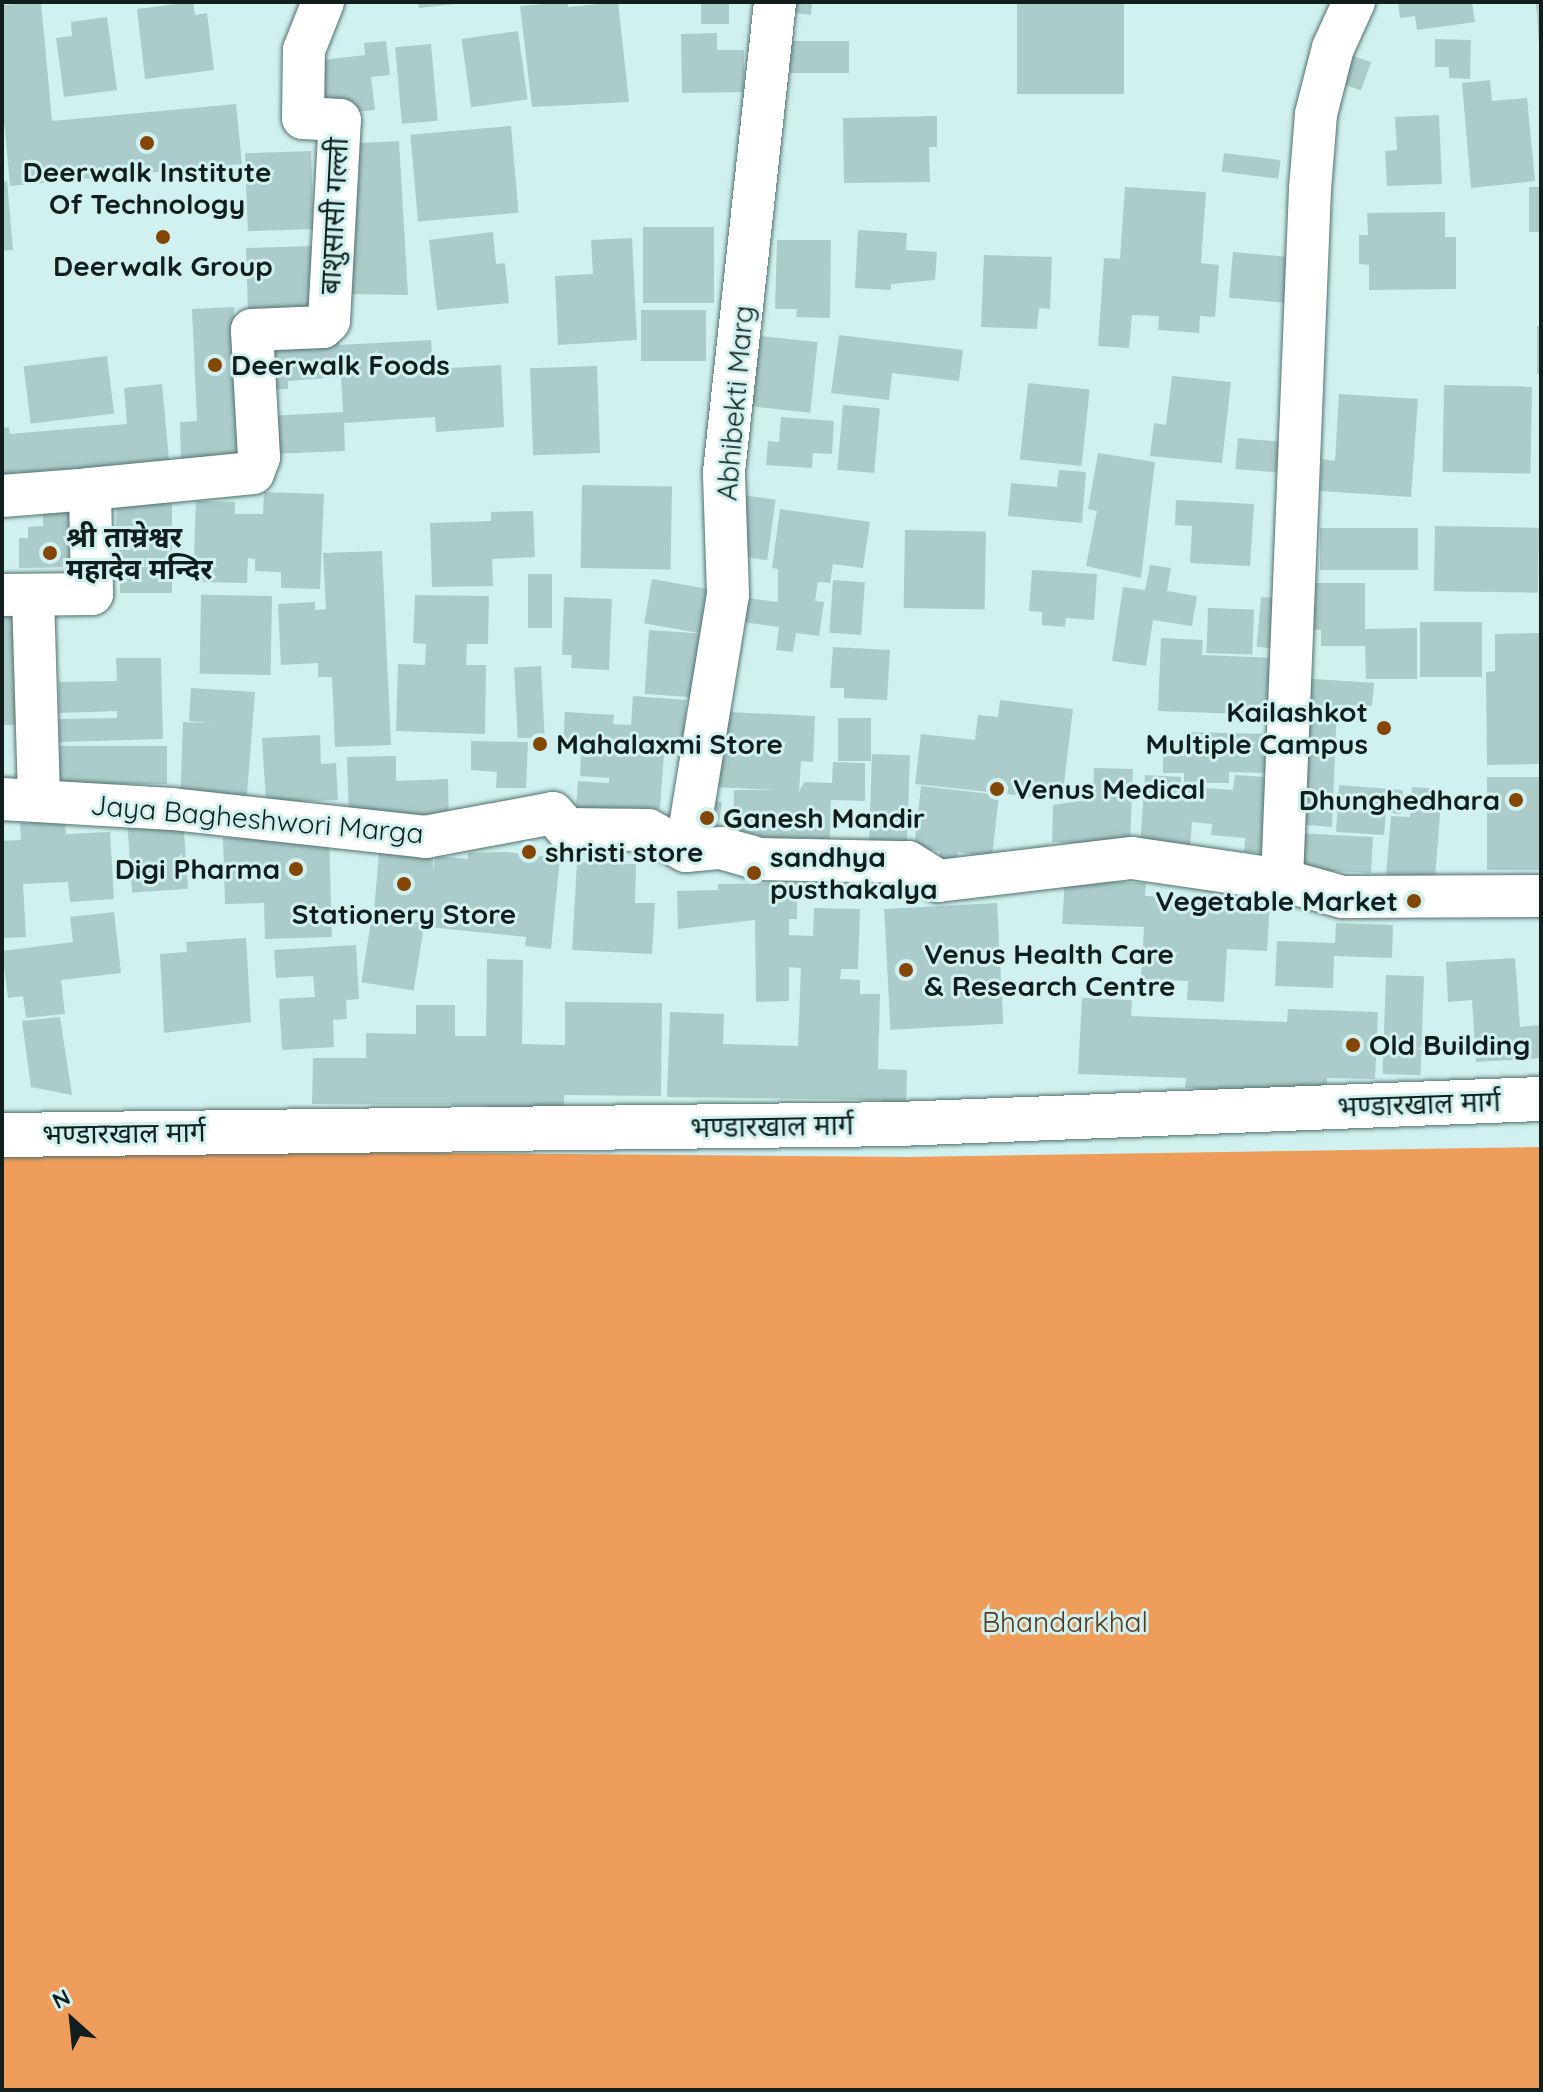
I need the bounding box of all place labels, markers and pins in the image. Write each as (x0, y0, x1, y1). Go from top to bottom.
marker: Deerwalk Institute Of Technology (138, 134, 156, 152)
place label: Deerwalk Institute Of Technology (22, 155, 272, 221)
marker: Deerwalk Group (154, 228, 172, 246)
place label: Deerwalk Group (53, 249, 273, 283)
place label: Deerwalk Foods (231, 348, 450, 382)
marker: Deerwalk Foods (206, 356, 224, 374)
place label: श्री ताम्रेश्वर महादेव मन्दिर (66, 520, 213, 586)
marker: श्री ताम्रेश्वर महादेव मन्दिर (41, 544, 59, 562)
place label: Kailashkot Multiple Campus (1145, 695, 1368, 761)
marker: Kailashkot Multiple Campus (1375, 719, 1393, 737)
place label: Mahalaxmi Store (556, 727, 783, 761)
marker: Mahalaxmi Store (531, 735, 549, 753)
place label: Venus Medical (1013, 772, 1206, 806)
marker: Venus Medical (988, 780, 1006, 798)
place label: Dhunghedhara (1299, 783, 1500, 817)
marker: Dhunghedhara (1507, 791, 1525, 809)
place label: Ganesh Mandir (723, 801, 925, 835)
marker: Ganesh Mandir (698, 809, 716, 827)
place label: shristi store (545, 835, 703, 869)
place label: sandhya pusthakalya (770, 840, 938, 906)
marker: shristi store (520, 843, 538, 861)
place label: Digi Pharma (115, 852, 280, 886)
marker: Digi Pharma (287, 860, 305, 878)
marker: sandhya pusthakalya (745, 864, 763, 882)
marker: Stationery Store (395, 875, 413, 893)
place label: Vegetable Market (1155, 884, 1398, 918)
marker: Vegetable Market (1405, 892, 1423, 910)
place label: Stationery Store (292, 897, 516, 931)
place label: Venus Health Care & Research Centre (924, 937, 1176, 1003)
marker: Venus Health Care & Research Centre (895, 959, 917, 981)
place label: Old Building (1369, 1028, 1530, 1062)
marker: Old Building (1344, 1036, 1362, 1054)

